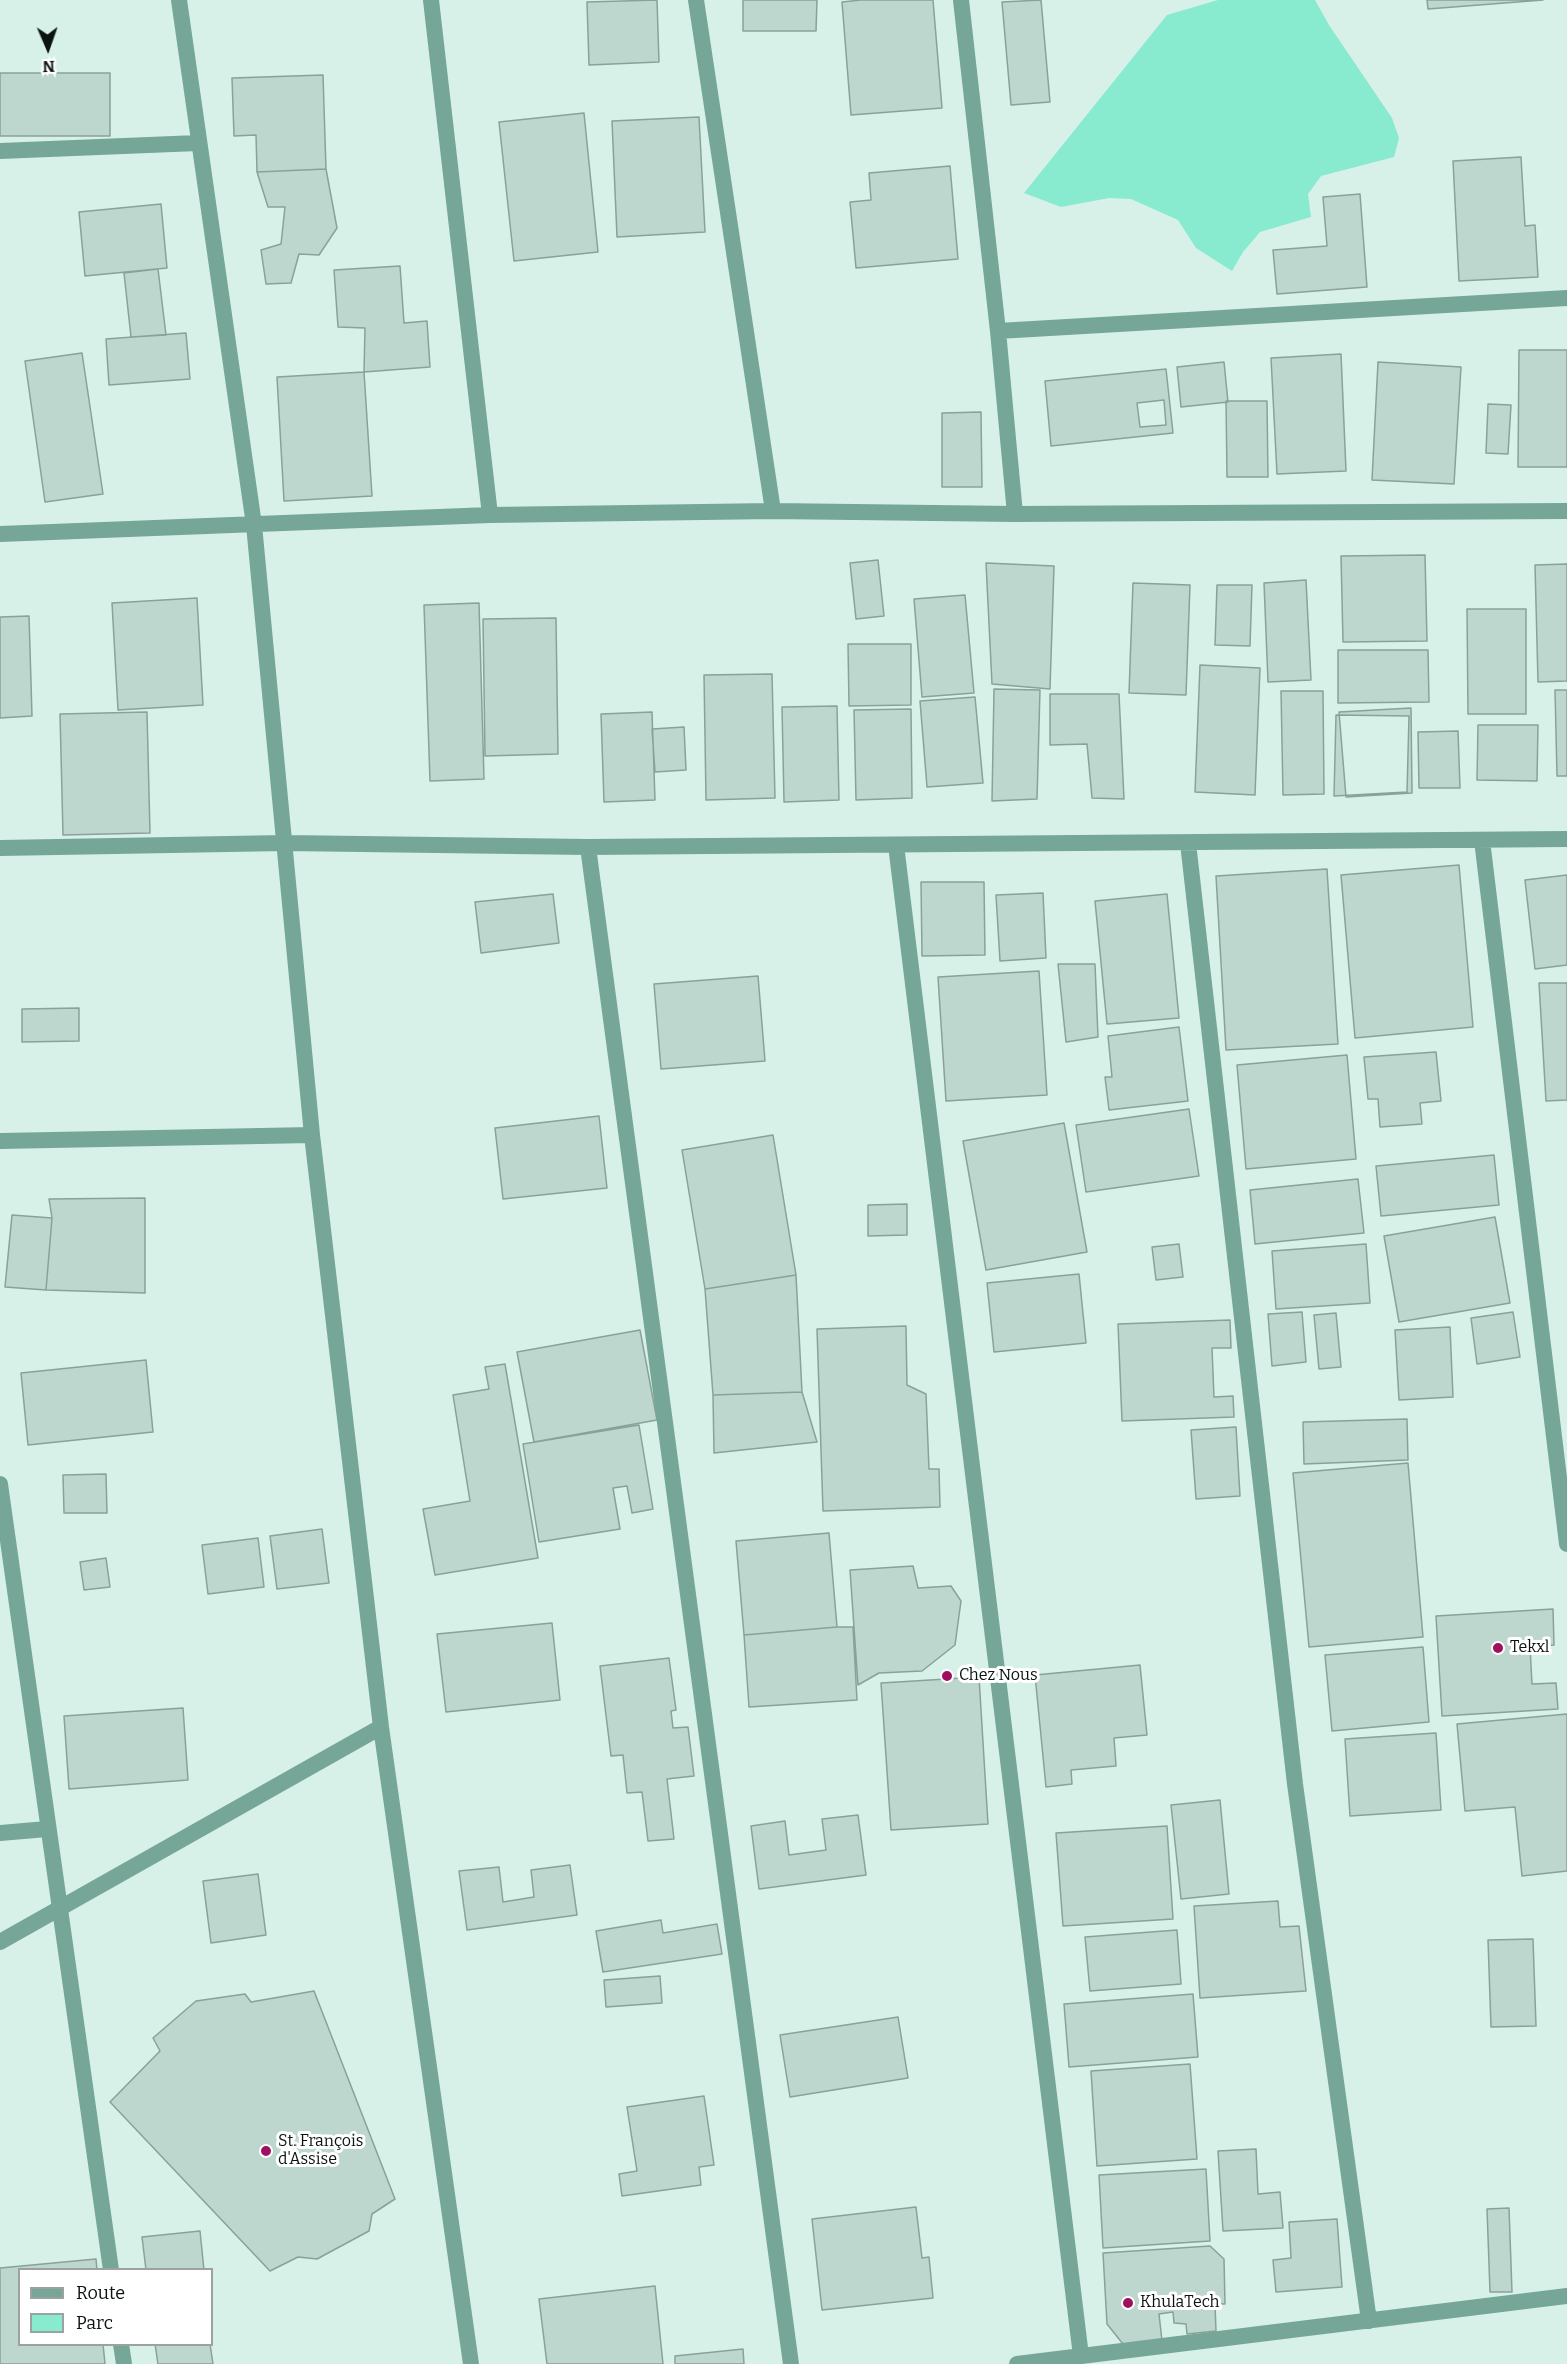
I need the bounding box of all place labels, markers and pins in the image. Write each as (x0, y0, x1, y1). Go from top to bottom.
place label: Tekxl (1510, 1638, 1549, 1658)
marker: Tekxl (1491, 1641, 1505, 1655)
place label: Chez Nous (959, 1666, 1038, 1686)
marker: Chez Nous (940, 1669, 954, 1683)
place label: St. François d'Assise (278, 2132, 363, 2170)
marker: St. François d'Assise (259, 2144, 273, 2158)
place label: KhulaTech (1140, 2293, 1220, 2313)
marker: KhulaTech (1121, 2296, 1135, 2310)

